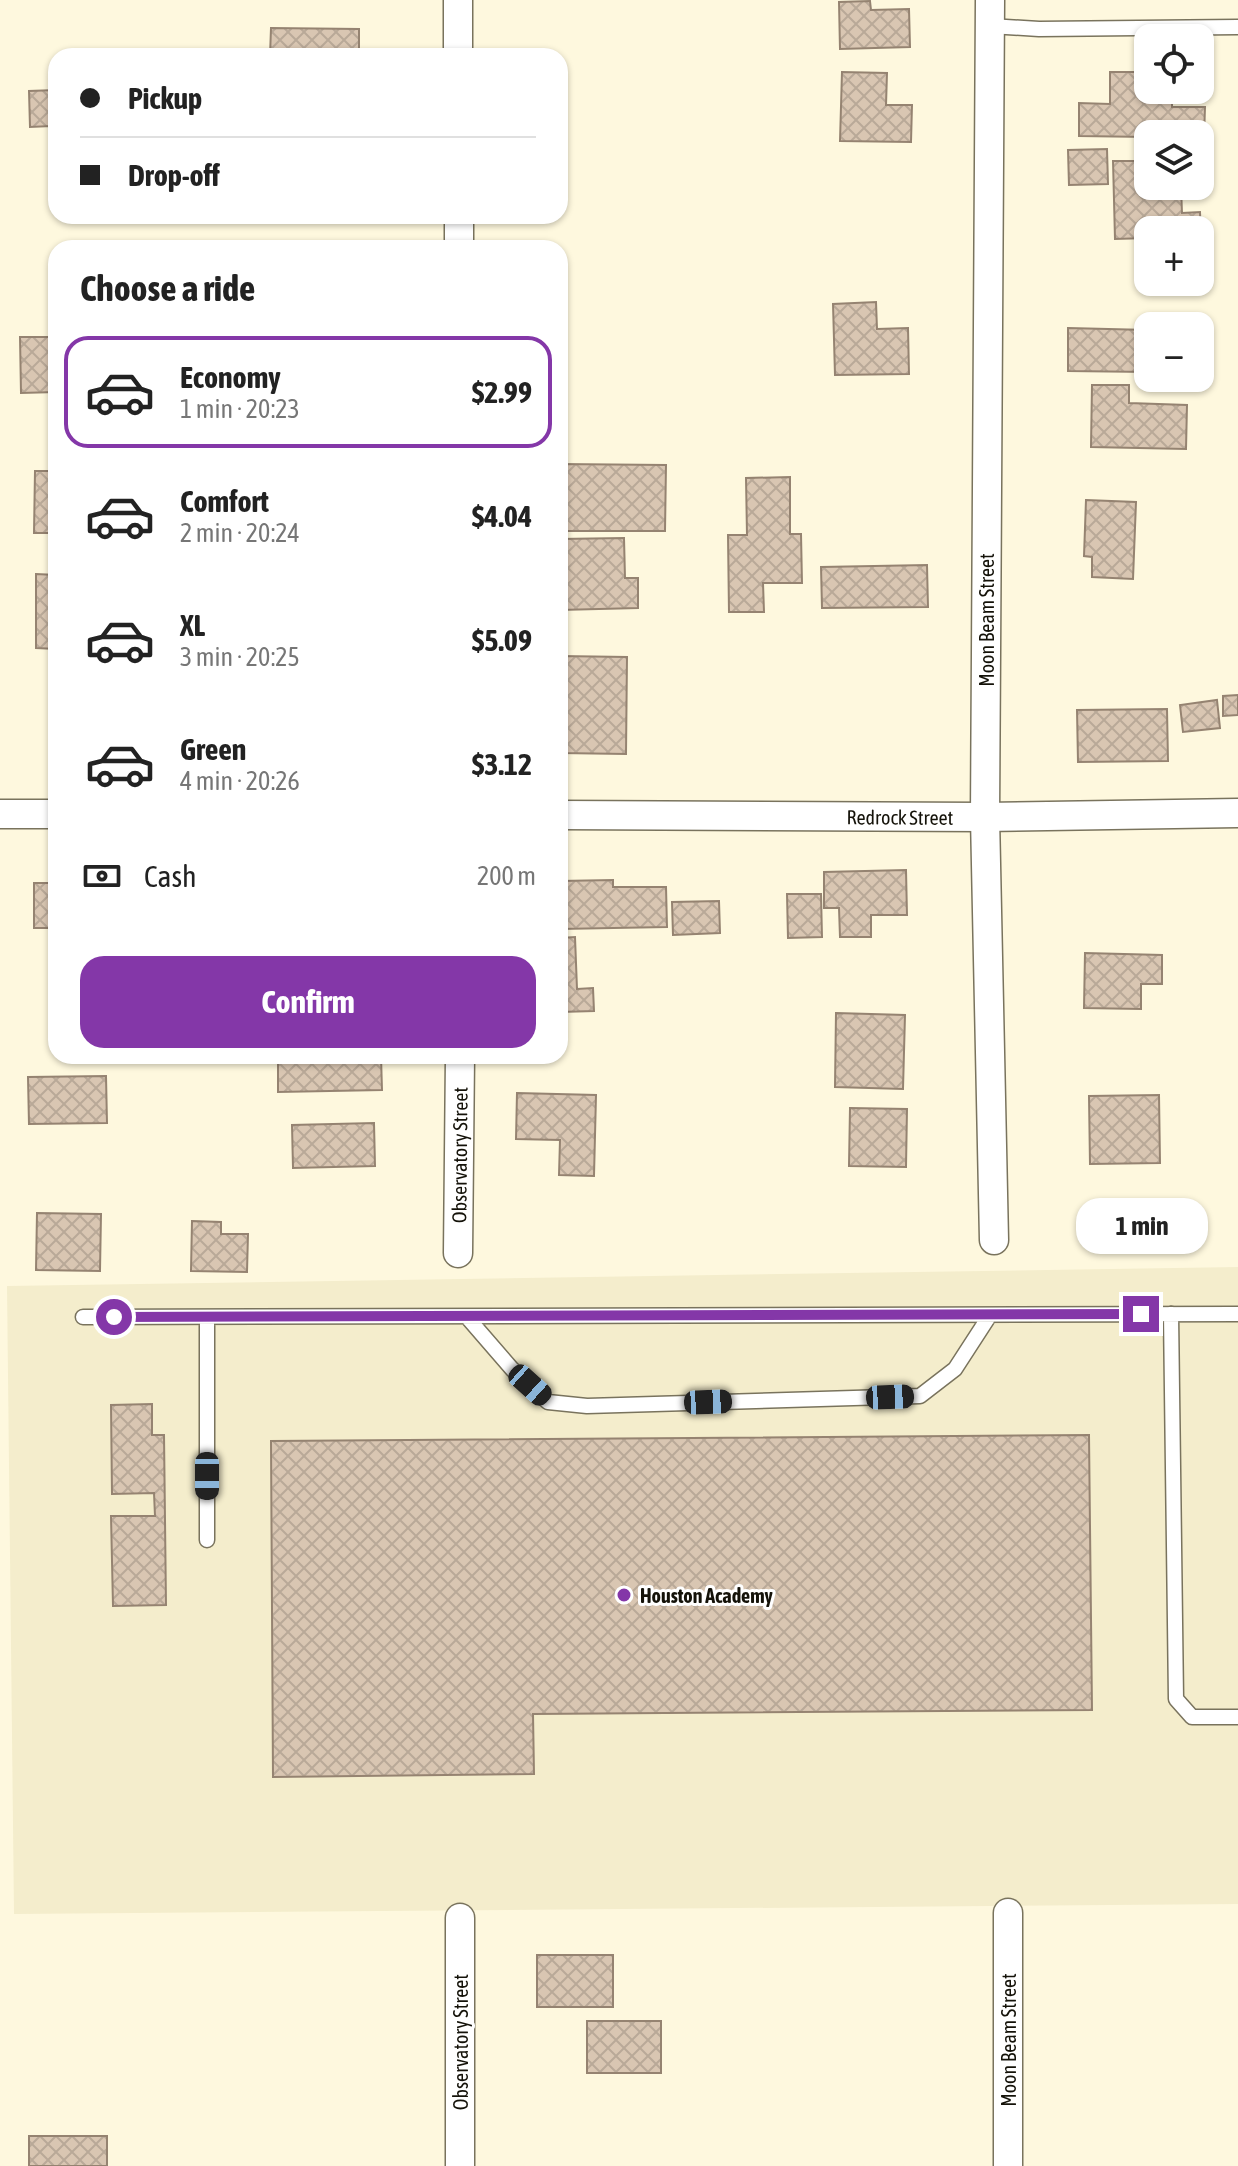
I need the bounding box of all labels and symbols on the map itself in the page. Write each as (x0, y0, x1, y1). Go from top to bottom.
street label: Moon Beam Street (975, 553, 998, 687)
street label: Redrock Street (847, 805, 954, 828)
street label: Observatory Street (447, 1086, 471, 1223)
callout: 1 min (1075, 1198, 1207, 1254)
route end (1123, 1296, 1159, 1332)
route start (96, 1299, 132, 1335)
car (504, 1360, 556, 1410)
car (866, 1384, 914, 1410)
car (684, 1389, 732, 1415)
car (195, 1452, 219, 1500)
place label: Houston Academy (640, 1584, 774, 1607)
marker: Houston Academy (615, 1586, 633, 1604)
street label: Moon Beam Street (997, 1973, 1020, 2107)
street label: Observatory Street (449, 1974, 472, 2110)

